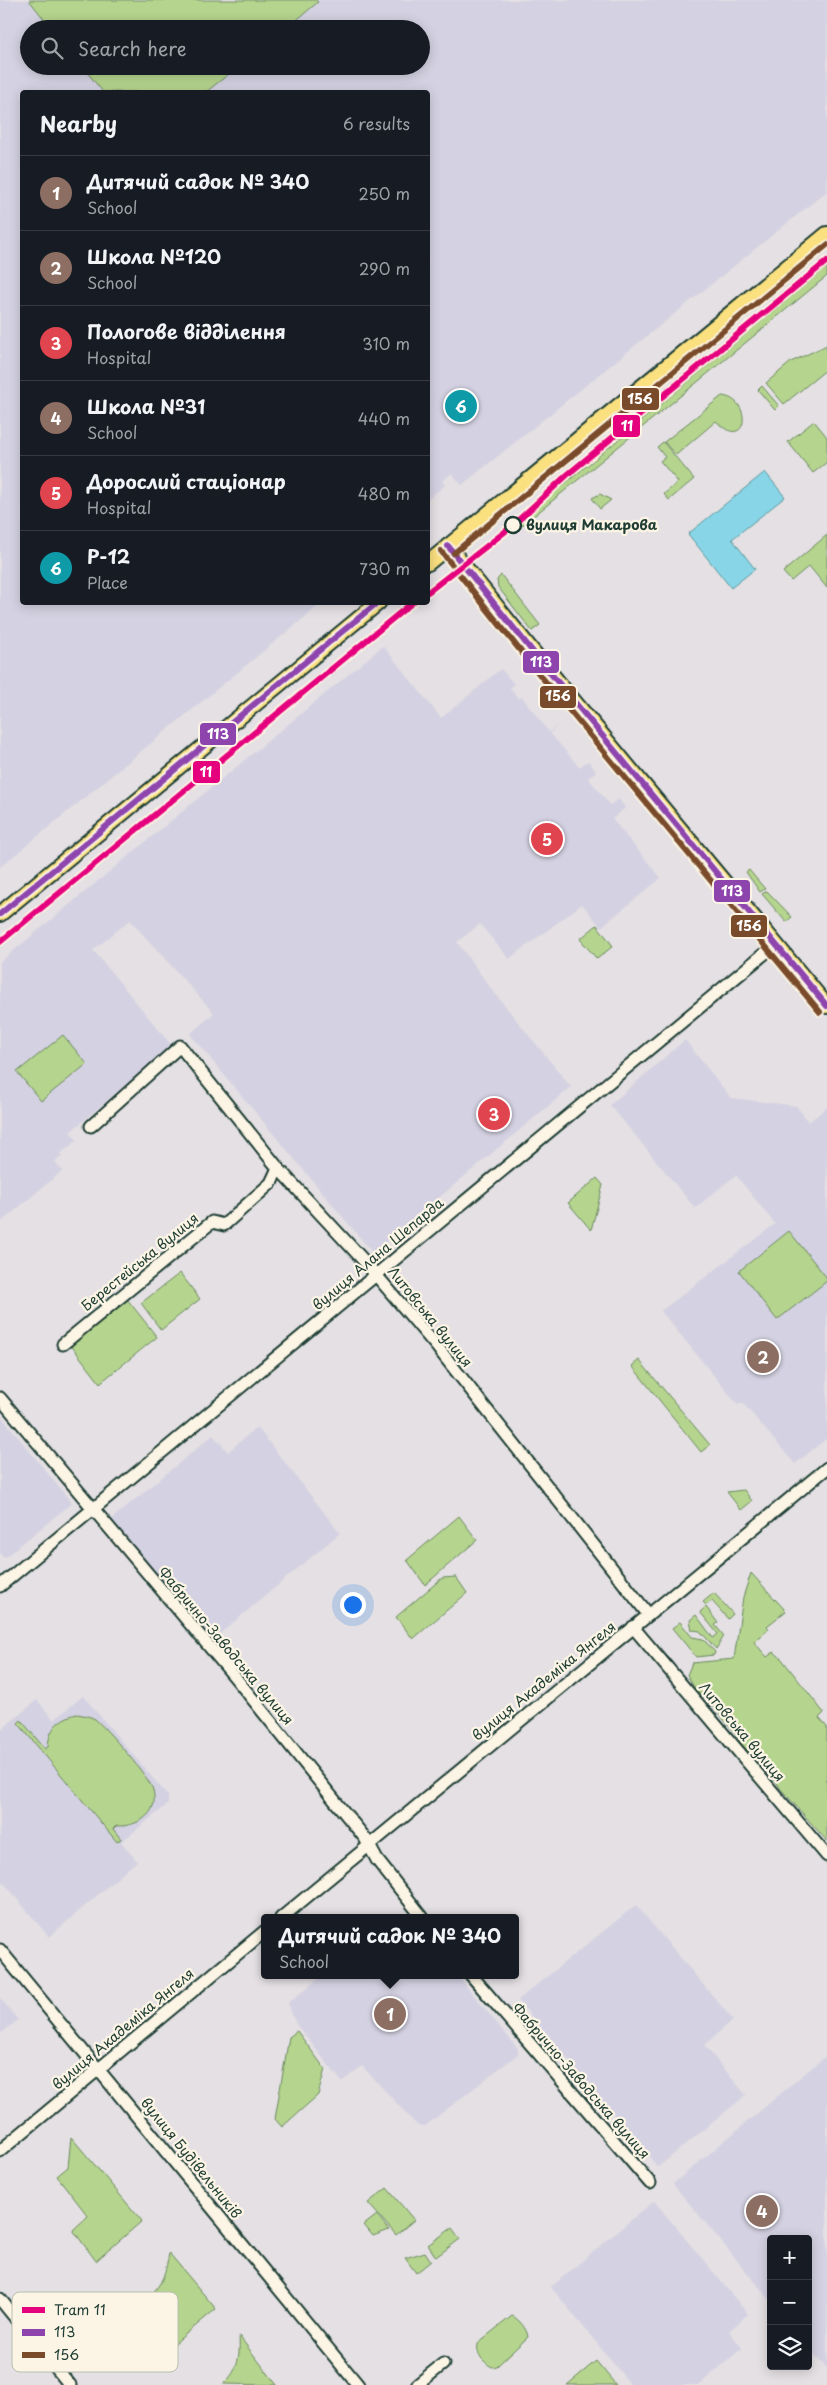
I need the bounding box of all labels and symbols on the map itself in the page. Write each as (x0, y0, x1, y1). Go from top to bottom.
pin: 6 (445, 387, 477, 425)
line badge: 156 (621, 387, 660, 411)
text: 156 (627, 388, 653, 409)
line badge: 11 (612, 414, 641, 438)
text: 11 (621, 415, 633, 436)
place label: вулиця Макарова (526, 514, 658, 535)
marker: вулиця Макарова (504, 516, 522, 534)
line badge: 113 (522, 650, 560, 674)
text: 113 (530, 651, 552, 672)
line badge: 156 (539, 685, 577, 709)
text: 156 (545, 685, 571, 706)
line badge: 113 (199, 722, 237, 746)
text: 113 (207, 723, 229, 744)
line badge: 11 (192, 760, 221, 784)
text: 11 (200, 761, 212, 782)
pin: 5 (531, 820, 563, 858)
line badge: 113 (713, 879, 751, 903)
text: 113 (721, 880, 743, 901)
line badge: 156 (730, 914, 768, 938)
text: 156 (736, 915, 762, 936)
pin: 3 (478, 1095, 510, 1133)
street label: вулиця Алана Шепарда (308, 1192, 448, 1315)
street label: Берестейська вулиця (77, 1208, 203, 1316)
street label: Литовська вулиця (383, 1262, 478, 1372)
pin: 2 (747, 1338, 779, 1376)
street label: Фабрично-Заводська вулиця (154, 1562, 299, 1729)
your location (340, 1592, 366, 1618)
street label: вулиця Академіка Янгеля (467, 1616, 620, 1745)
street label: Литовська вулиця (694, 1677, 790, 1786)
street label: вулиця Академіка Янгеля (47, 1963, 198, 2094)
pin: 1 (374, 1995, 406, 2033)
street label: Фабрично-Заводська вулиця (508, 1998, 655, 2163)
street label: вулиця Будівельників (136, 2093, 247, 2223)
pin: 4 (746, 2192, 778, 2230)
legend (12, 2292, 178, 2372)
text: Tram 11 (54, 2299, 106, 2320)
text: 113 (54, 2321, 75, 2342)
text: 156 (54, 2344, 79, 2365)

